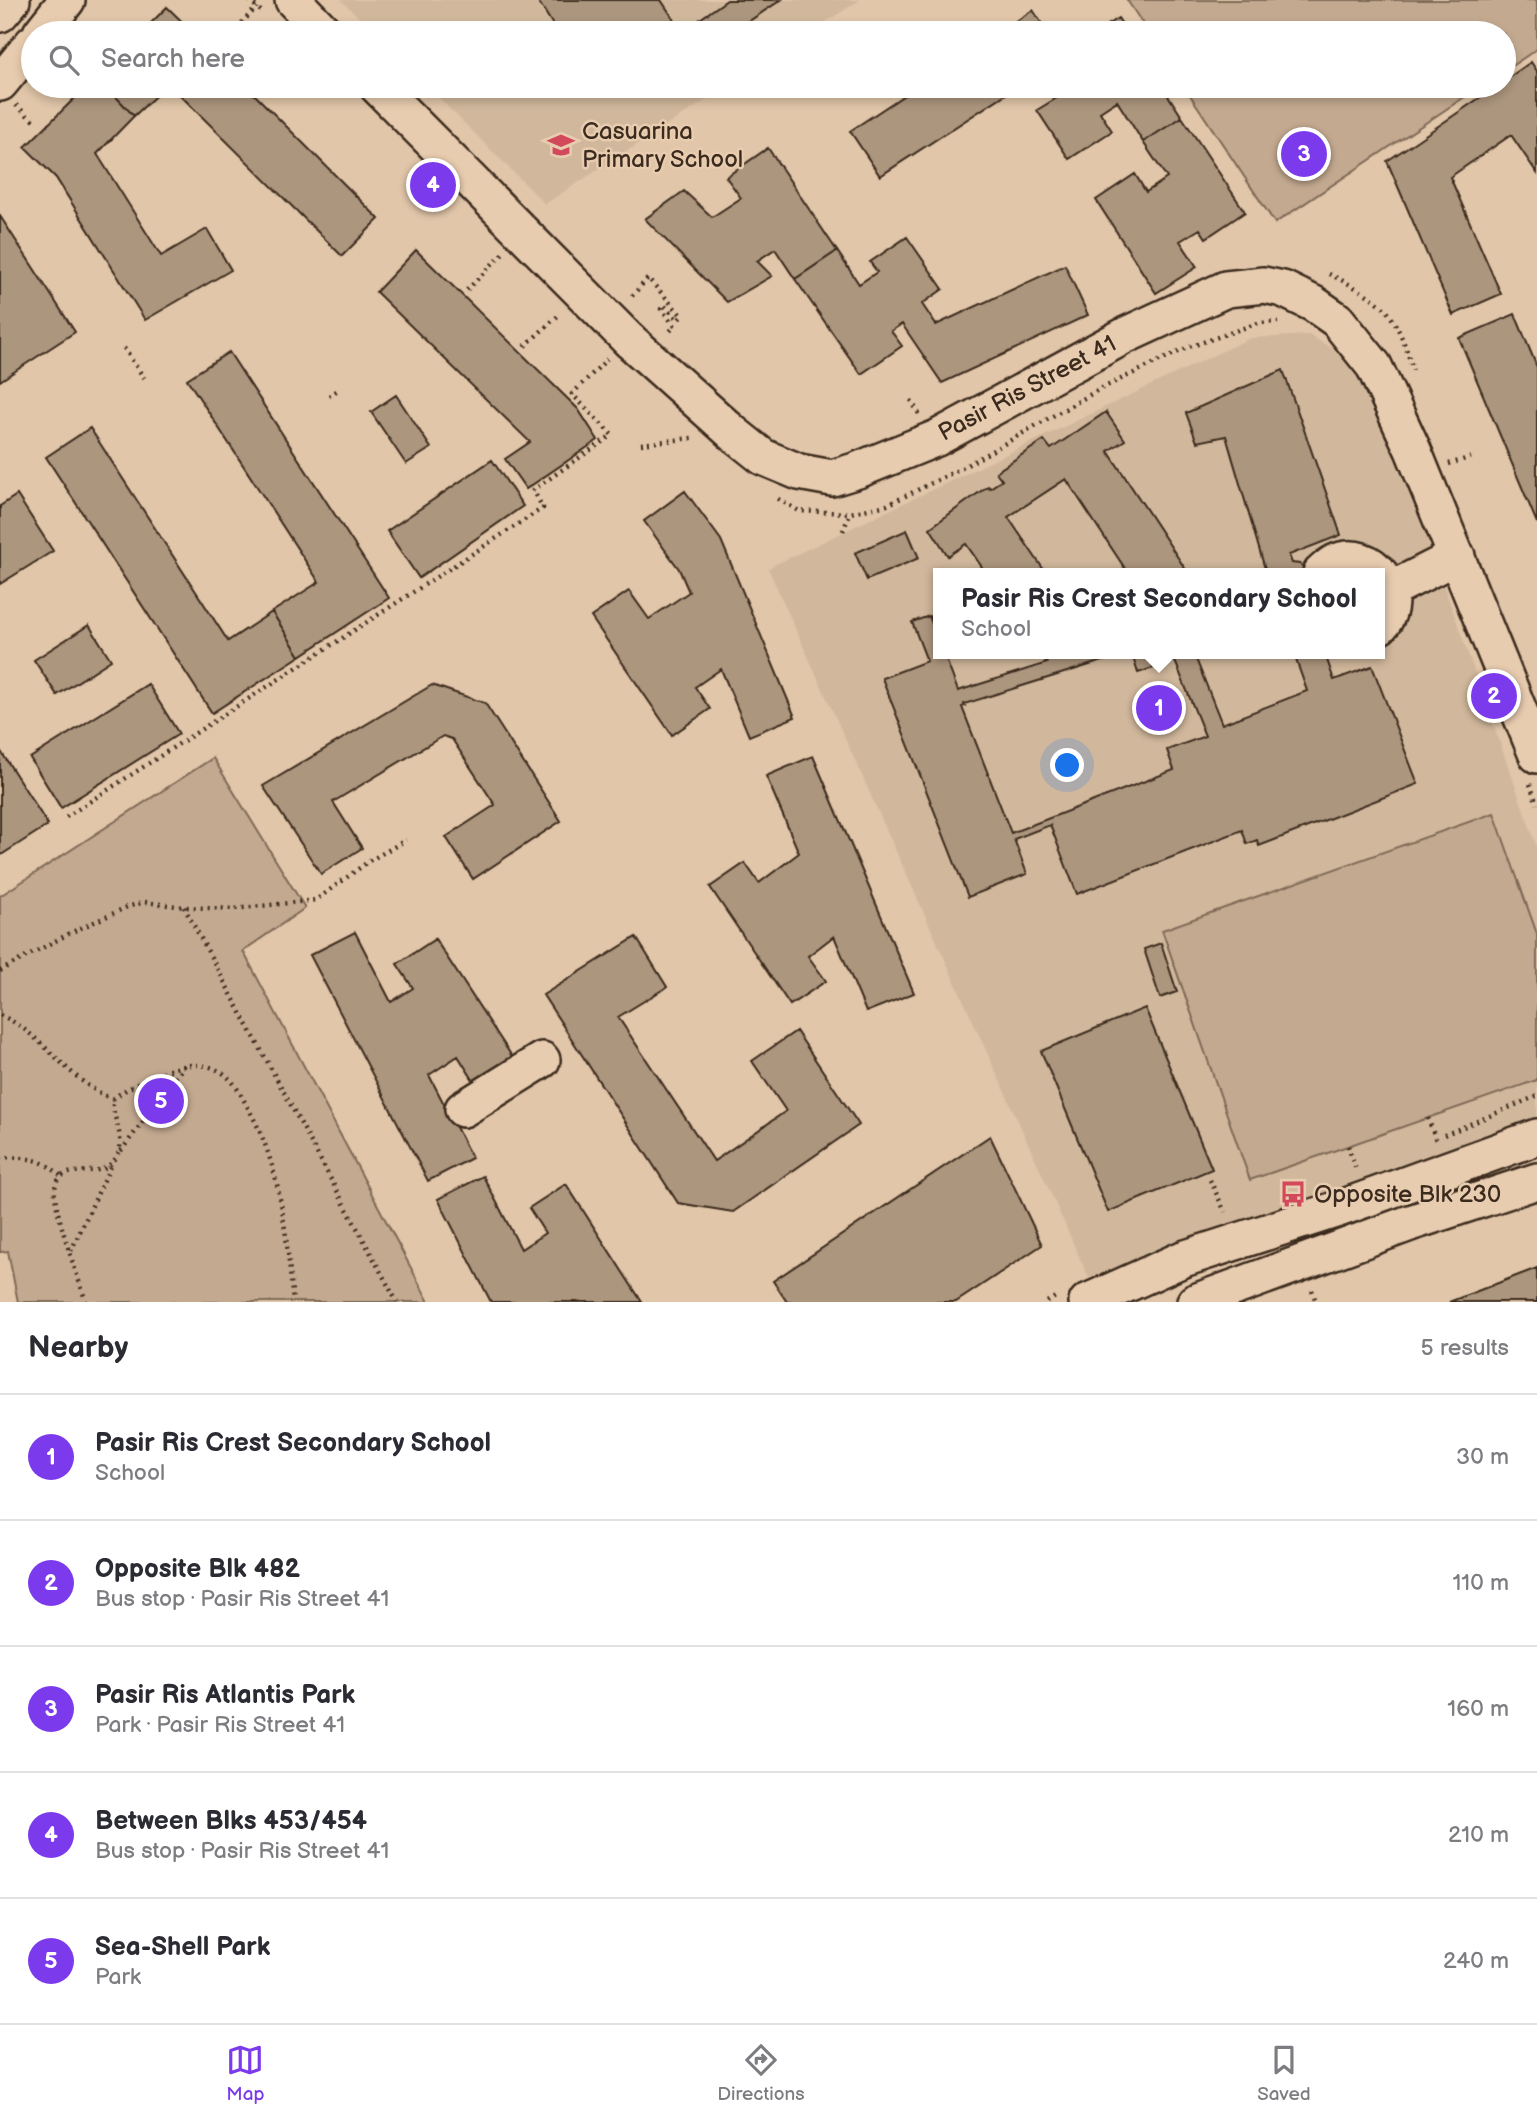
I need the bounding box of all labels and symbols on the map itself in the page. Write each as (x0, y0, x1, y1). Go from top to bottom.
place label: Casuarina Primary School (582, 117, 743, 174)
pin: 3 (1281, 128, 1327, 180)
school or university icon: Casuarina Primary School (546, 130, 576, 160)
pin: 4 (410, 159, 456, 211)
street label: Pasir Ris Street 41 (933, 329, 1121, 448)
pin: 2 (1471, 670, 1517, 722)
pin: 1 (1136, 682, 1182, 734)
your location (1050, 748, 1084, 782)
pin: 5 (138, 1075, 184, 1127)
bus stop icon: Opposite Blk 230 (1278, 1179, 1308, 1209)
place label: Opposite Blk 230 (1314, 1180, 1501, 1209)

